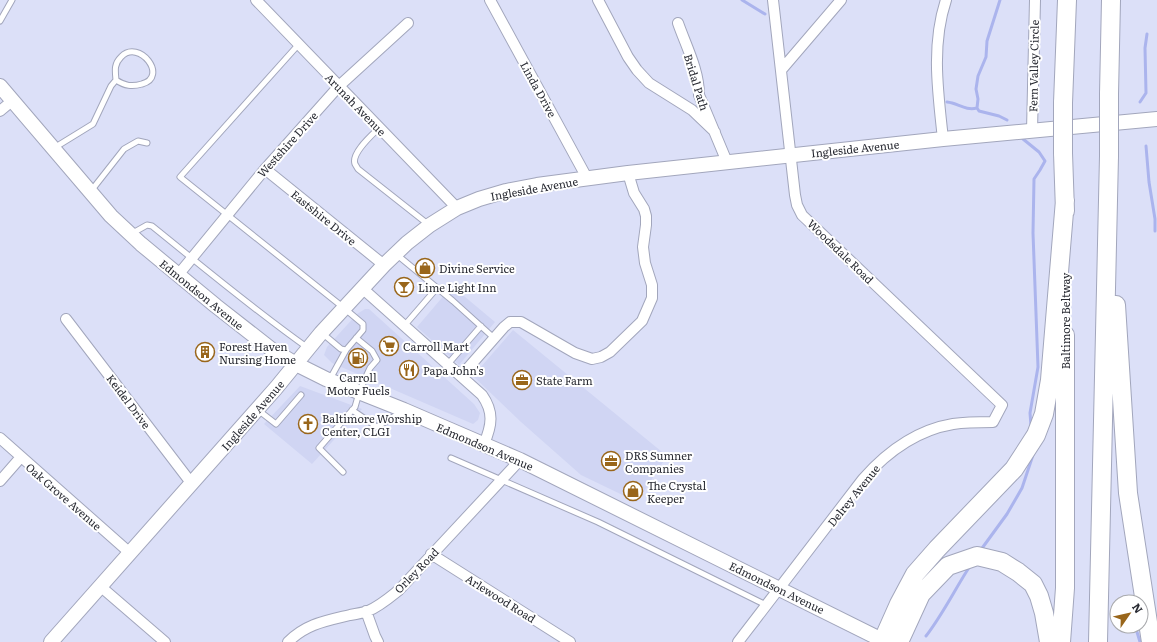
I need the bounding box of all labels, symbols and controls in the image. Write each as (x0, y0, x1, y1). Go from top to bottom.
street label: Fern Valley Circle (1024, 19, 1042, 112)
street label: Bridal Path (681, 52, 713, 112)
street label: Linda Drive (517, 58, 561, 120)
street label: Arunah Avenue (322, 69, 390, 139)
street label: Westshire Drive (253, 107, 321, 180)
street label: Ingleside Avenue (810, 135, 900, 161)
street label: Ingleside Avenue (489, 172, 579, 204)
street label: Eastshire Drive (288, 186, 360, 248)
street label: Woodsdale Road (804, 215, 878, 287)
street label: Edmondson Avenue (157, 255, 248, 333)
shop icon: Divine Service (414, 257, 436, 279)
place label: Divine Service (439, 260, 515, 276)
street label: Baltimore Beltway (1057, 272, 1073, 369)
bar icon: Lime Light Inn (393, 276, 415, 298)
place label: Lime Light Inn (418, 279, 496, 295)
supermarket icon: Carroll Mart (378, 335, 400, 357)
place label: Forest Haven Nursing Home (219, 338, 296, 367)
place label: Carroll Mart (403, 338, 469, 354)
building icon: Forest Haven Nursing Home (194, 341, 216, 363)
fuel station icon: Carroll Motor Fuels (347, 347, 369, 369)
restaurant icon: Papa John's (398, 359, 420, 381)
place label: Papa John's (423, 362, 484, 378)
place label: Carroll Motor Fuels (327, 369, 389, 398)
office icon: State Farm (511, 369, 533, 391)
street label: Keidel Drive (103, 370, 155, 432)
place label: State Farm (536, 372, 593, 388)
street label: Ingleside Avenue (217, 376, 287, 454)
place label: Baltimore Worship Center, CLGI (322, 410, 422, 439)
church icon: Baltimore Worship Center, CLGI (297, 413, 319, 435)
street label: Edmondson Avenue (434, 418, 536, 474)
place label: DRS Sumner Companies (625, 447, 693, 476)
office icon: DRS Sumner Companies (600, 450, 622, 472)
street label: Oak Grove Avenue (23, 459, 106, 534)
street label: Delrey Avenue (823, 460, 883, 529)
place label: The Crystal Keeper (647, 477, 706, 506)
shop icon: The Crystal Keeper (622, 480, 644, 502)
street label: Orley Road (390, 544, 442, 596)
street label: Edmondson Avenue (727, 557, 827, 617)
street label: Arlewood Road (463, 570, 539, 626)
north arrow (1109, 594, 1149, 634)
text: N (1129, 600, 1147, 616)

